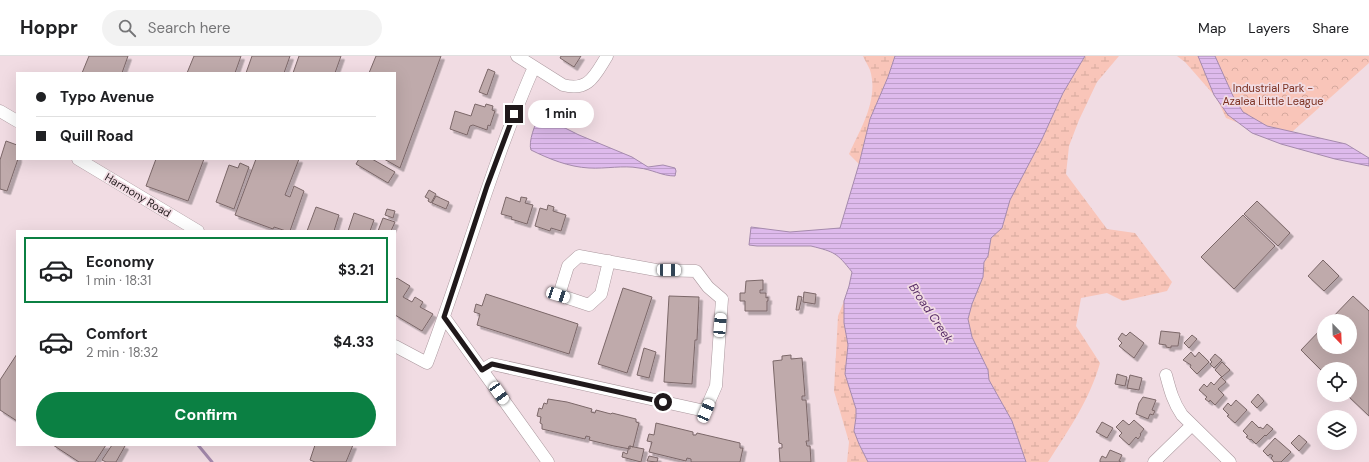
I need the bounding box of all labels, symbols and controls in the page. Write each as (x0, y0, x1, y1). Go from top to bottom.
search box (102, 10, 382, 46)
text: Hoppr (20, 15, 78, 40)
icon: search (116, 17, 138, 39)
text: Search here (148, 18, 231, 38)
text: Map (1198, 19, 1226, 37)
text: Layers (1248, 19, 1290, 37)
text: Share (1312, 19, 1349, 37)
park label: Industrial Park - Azalea Little League (1222, 81, 1324, 108)
text: Typo Avenue (60, 87, 154, 107)
callout: 1 min (528, 100, 594, 128)
route end (505, 105, 523, 123)
text: 1 min (545, 105, 577, 122)
text: Quill Road (60, 126, 133, 146)
street label: Harmony Road (102, 170, 174, 220)
icon: car (38, 252, 74, 288)
text: Economy (86, 252, 154, 272)
text: $3.21 (338, 260, 374, 280)
car (657, 264, 681, 276)
text: 1 min · 18:31 (86, 272, 151, 289)
water label: Broad Creek (905, 280, 957, 347)
car (545, 286, 571, 304)
car (713, 313, 727, 337)
north arrow (1317, 314, 1357, 354)
map controls (1317, 314, 1357, 450)
icon: car (38, 324, 74, 360)
text: Comfort (86, 324, 147, 344)
text: $4.33 (333, 332, 374, 352)
text: 2 min · 18:32 (86, 344, 158, 361)
button: locate (1317, 362, 1357, 402)
car (487, 380, 511, 406)
button: Confirm (36, 392, 376, 438)
route start (654, 393, 672, 411)
car (696, 398, 716, 424)
button: layers (1317, 410, 1357, 450)

